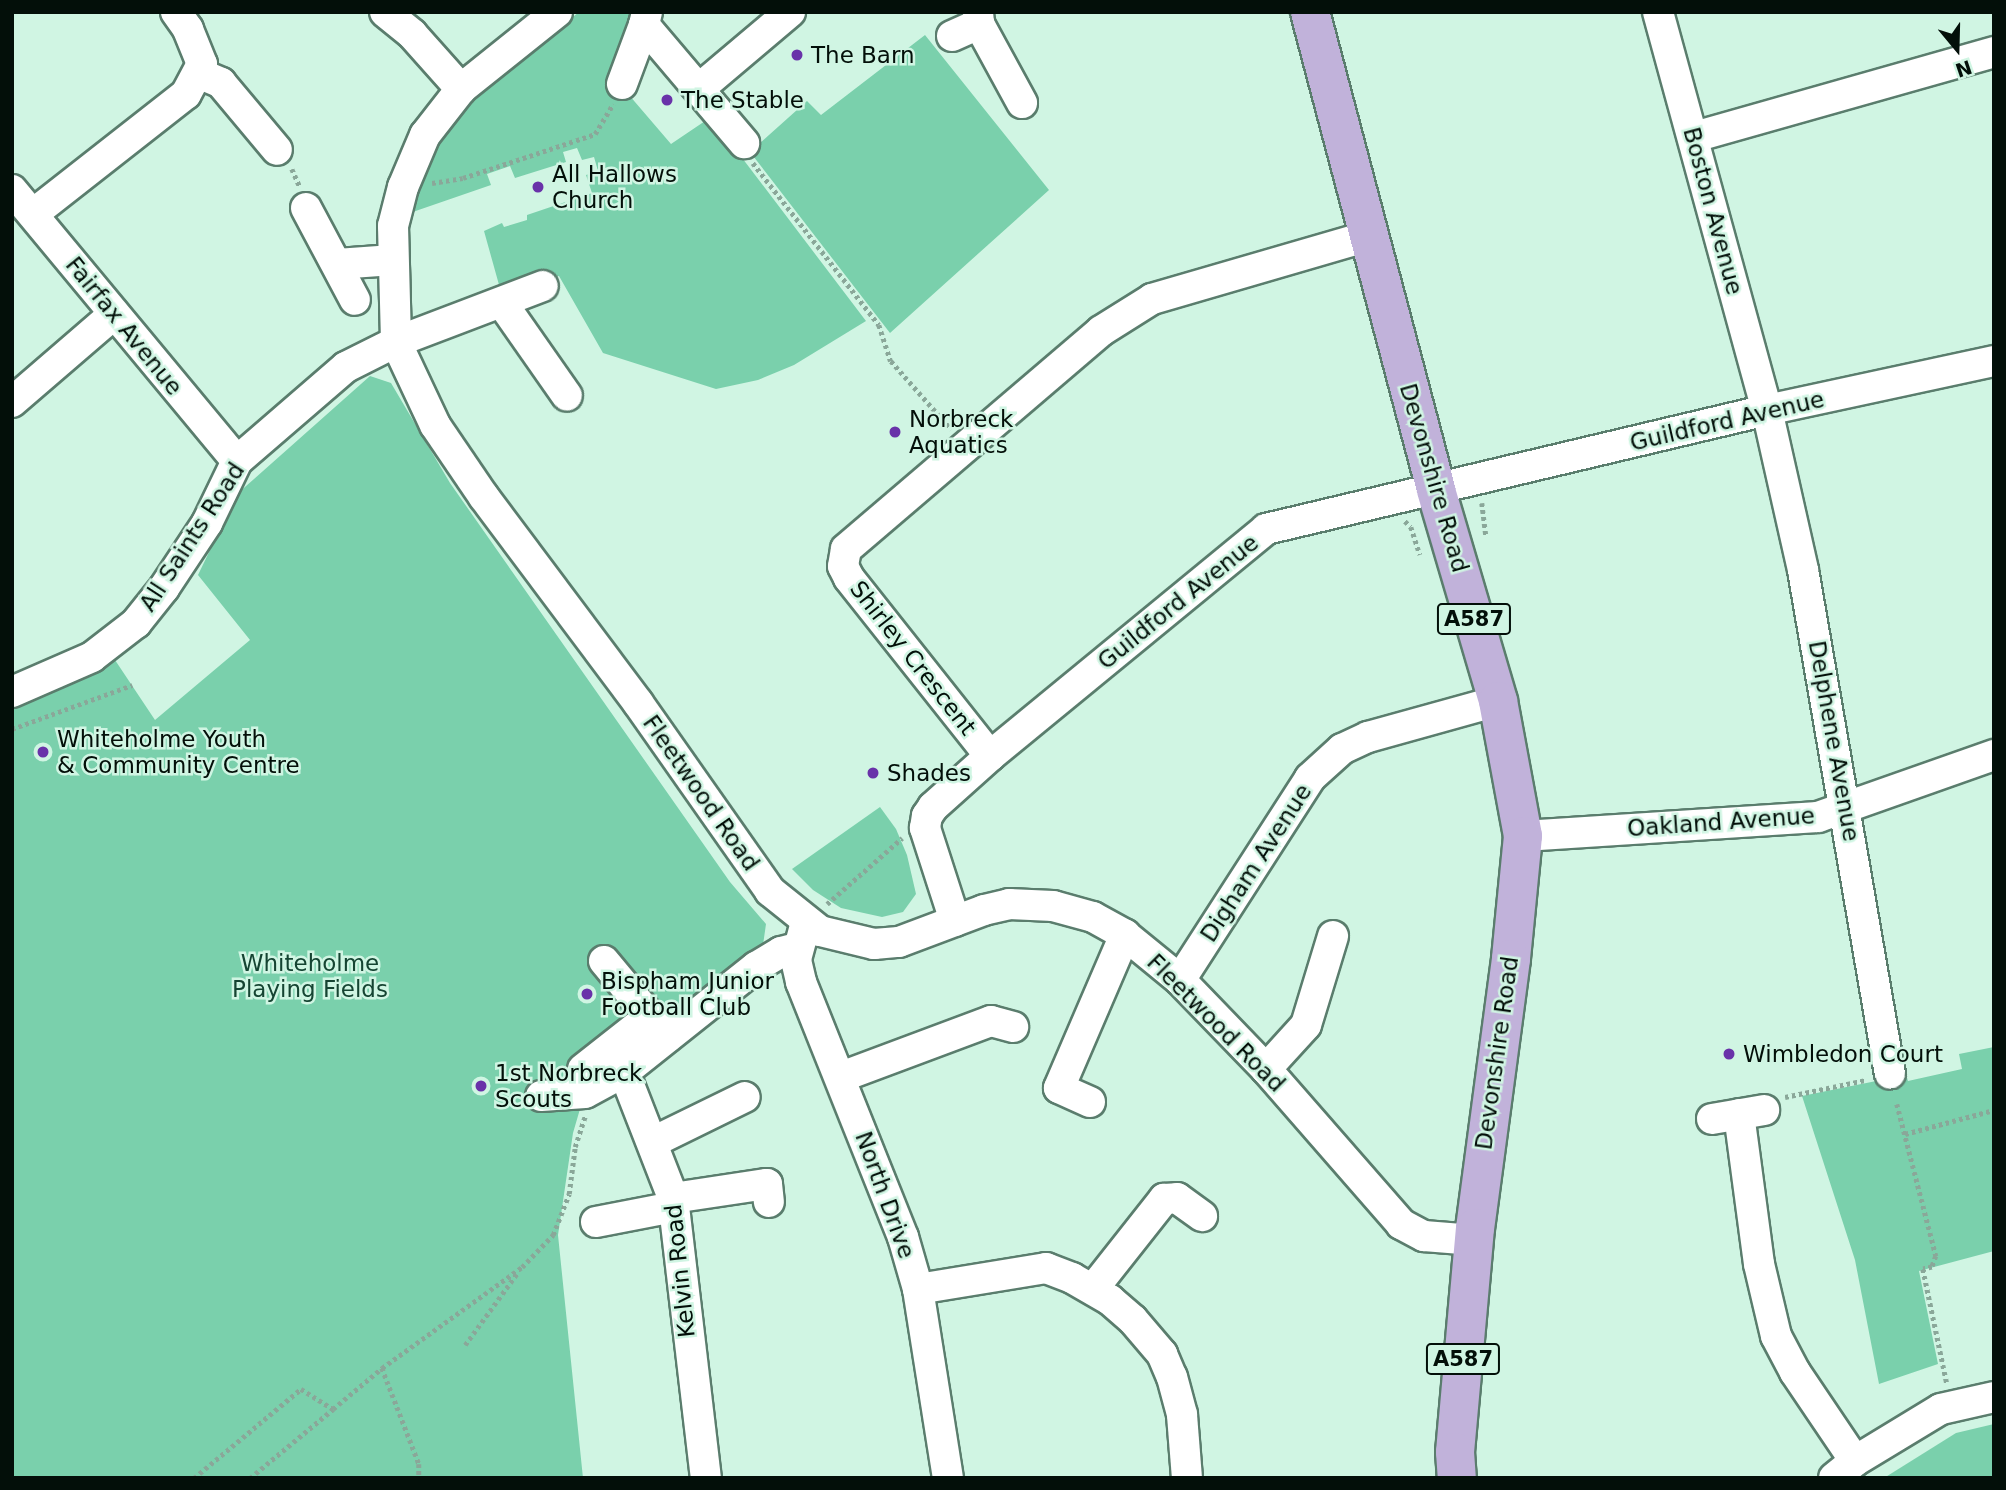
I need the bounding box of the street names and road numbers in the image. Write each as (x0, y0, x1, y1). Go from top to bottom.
street label: Boston Avenue (1677, 124, 1749, 298)
street label: Fairfax Avenue (60, 251, 188, 401)
street label: Devonshire Road (1394, 380, 1474, 576)
street label: Guildford Avenue (1627, 385, 1827, 457)
street label: All Saints Road (134, 458, 250, 616)
street label: Guildford Avenue (1092, 529, 1264, 675)
street label: Shirley Crescent (844, 575, 982, 741)
road number: A587 (1436, 602, 1512, 636)
street label: Delphene Avenue (1803, 639, 1865, 843)
street label: Fleetwood Road (637, 710, 765, 876)
street label: Digham Avenue (1195, 779, 1317, 947)
street label: Oakland Avenue (1626, 802, 1816, 842)
street label: Fleetwood Road (1141, 948, 1291, 1098)
street label: Devonshire Road (1470, 954, 1524, 1152)
street label: North Drive (849, 1128, 921, 1262)
street label: Kelvin Road (659, 1203, 701, 1339)
road number: A587 (1424, 1342, 1502, 1376)

